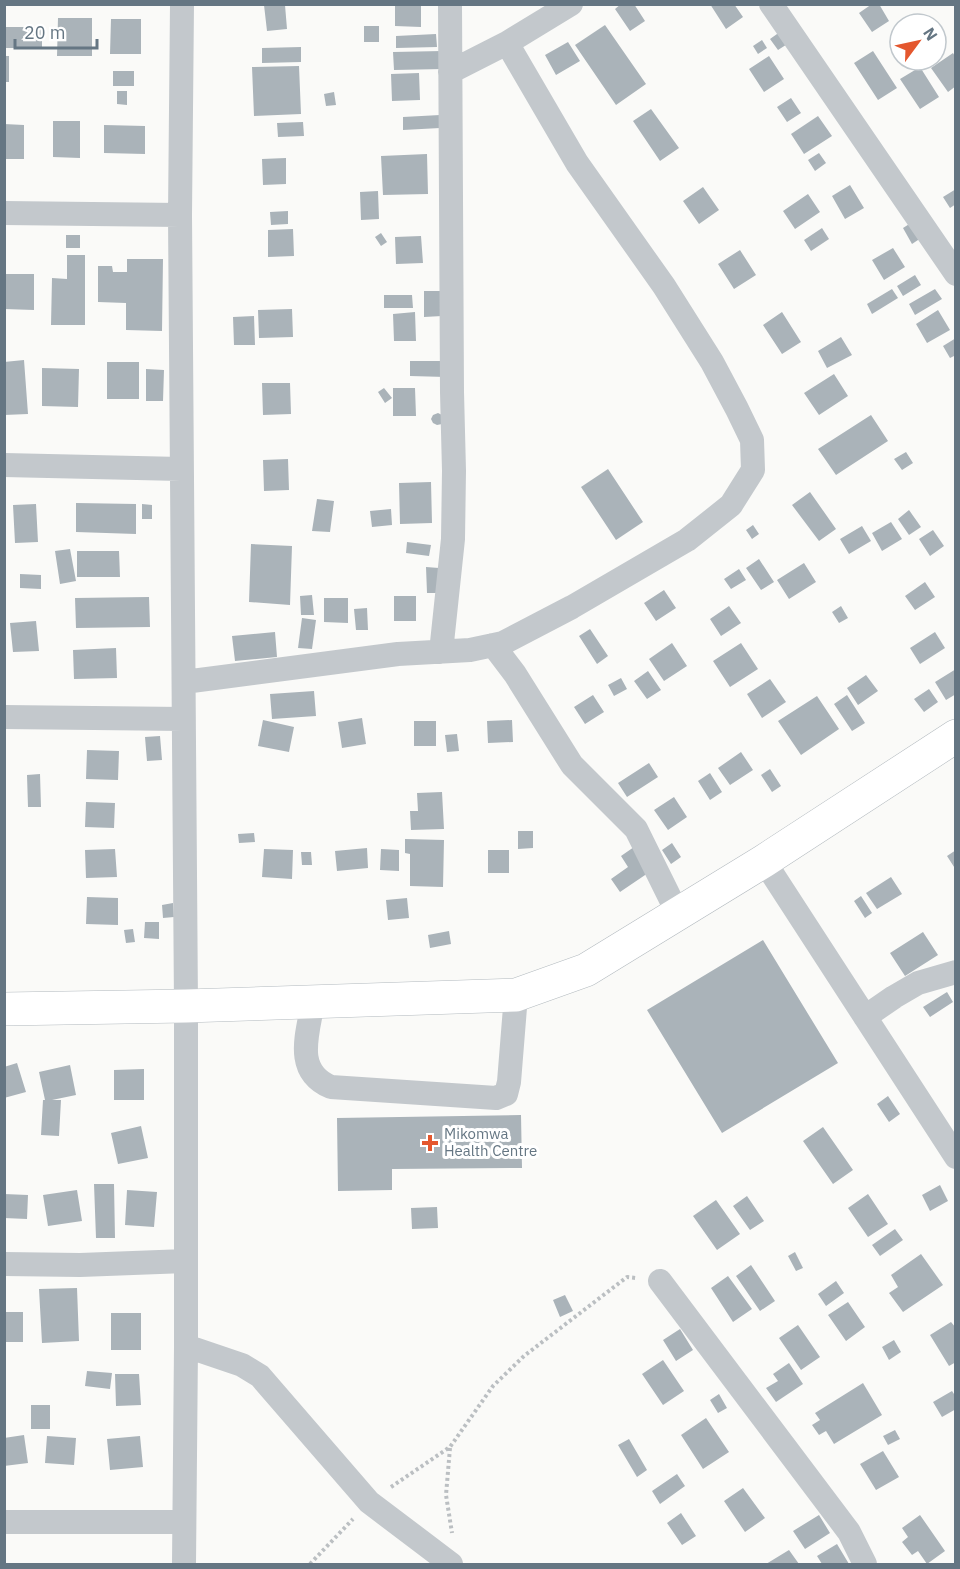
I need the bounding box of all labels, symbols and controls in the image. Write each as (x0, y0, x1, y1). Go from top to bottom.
scale bar (15, 12, 98, 50)
north arrow (888, 12, 948, 72)
text: 20 m (24, 21, 66, 44)
text: N (919, 24, 942, 44)
place label: Mikomwa Health Centre (444, 1124, 537, 1160)
marker: Mikomwa Health Centre (421, 1134, 439, 1152)

